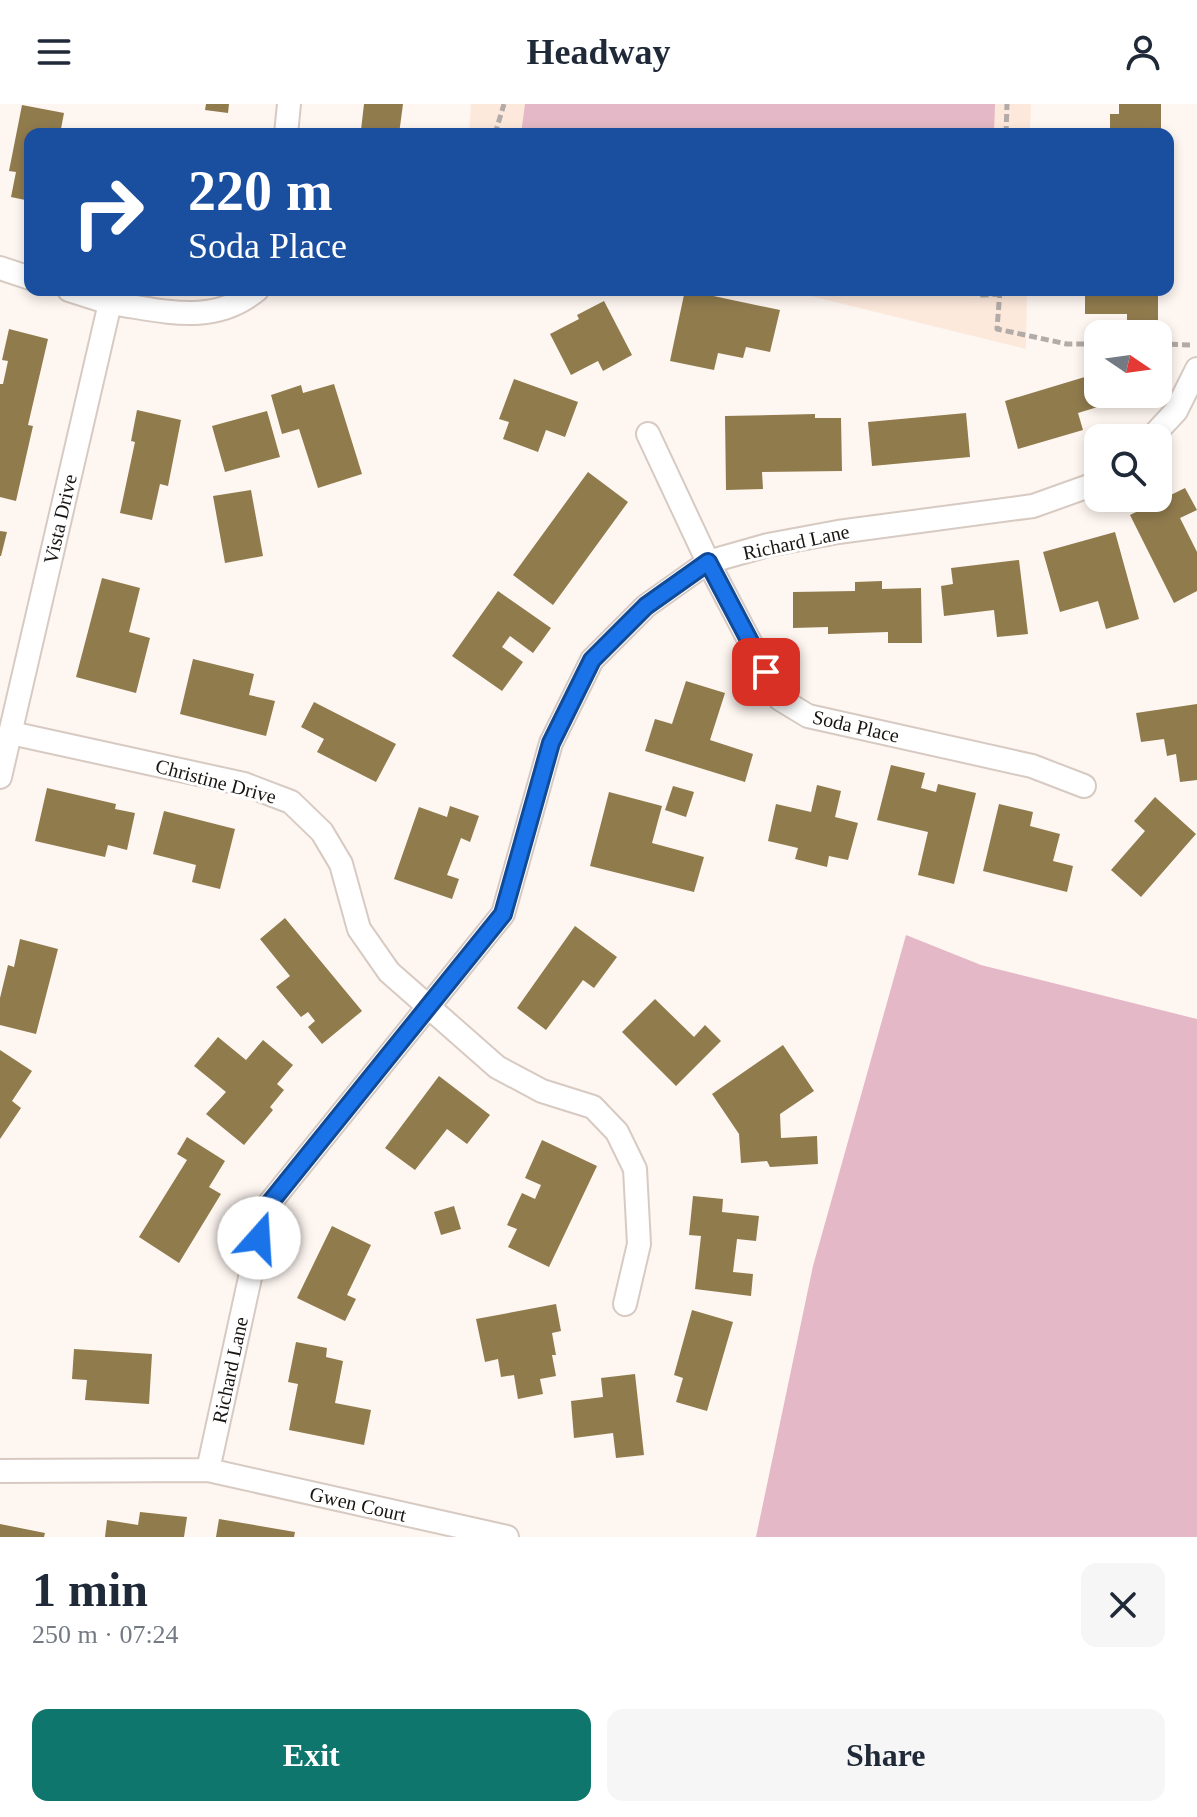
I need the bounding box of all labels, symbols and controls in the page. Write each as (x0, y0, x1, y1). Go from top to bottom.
icon: menu (32, 30, 76, 74)
icon: person (1121, 30, 1165, 74)
text: Headway (527, 32, 671, 72)
icon: right (56, 160, 160, 264)
text: 220 m (188, 160, 333, 222)
text: Soda Place (188, 226, 347, 266)
north arrow (1084, 320, 1172, 408)
map controls (1084, 320, 1172, 512)
button: search (1084, 424, 1172, 512)
street label: Vista Drive (39, 472, 81, 566)
street label: Richard Lane (741, 520, 851, 564)
pin (732, 638, 800, 706)
icon: arrive (744, 650, 788, 694)
street label: Soda Place (811, 705, 902, 747)
street label: Christine Drive (153, 754, 279, 808)
position arrow (217, 1196, 301, 1280)
street label: Richard Lane (208, 1315, 252, 1425)
street label: Gwen Court (308, 1482, 409, 1526)
text: 1 min (32, 1563, 148, 1616)
button: close (1081, 1563, 1165, 1647)
text: 250 m · 07:24 (32, 1620, 179, 1649)
button: Exit (32, 1709, 591, 1801)
button: Share (607, 1709, 1165, 1801)

